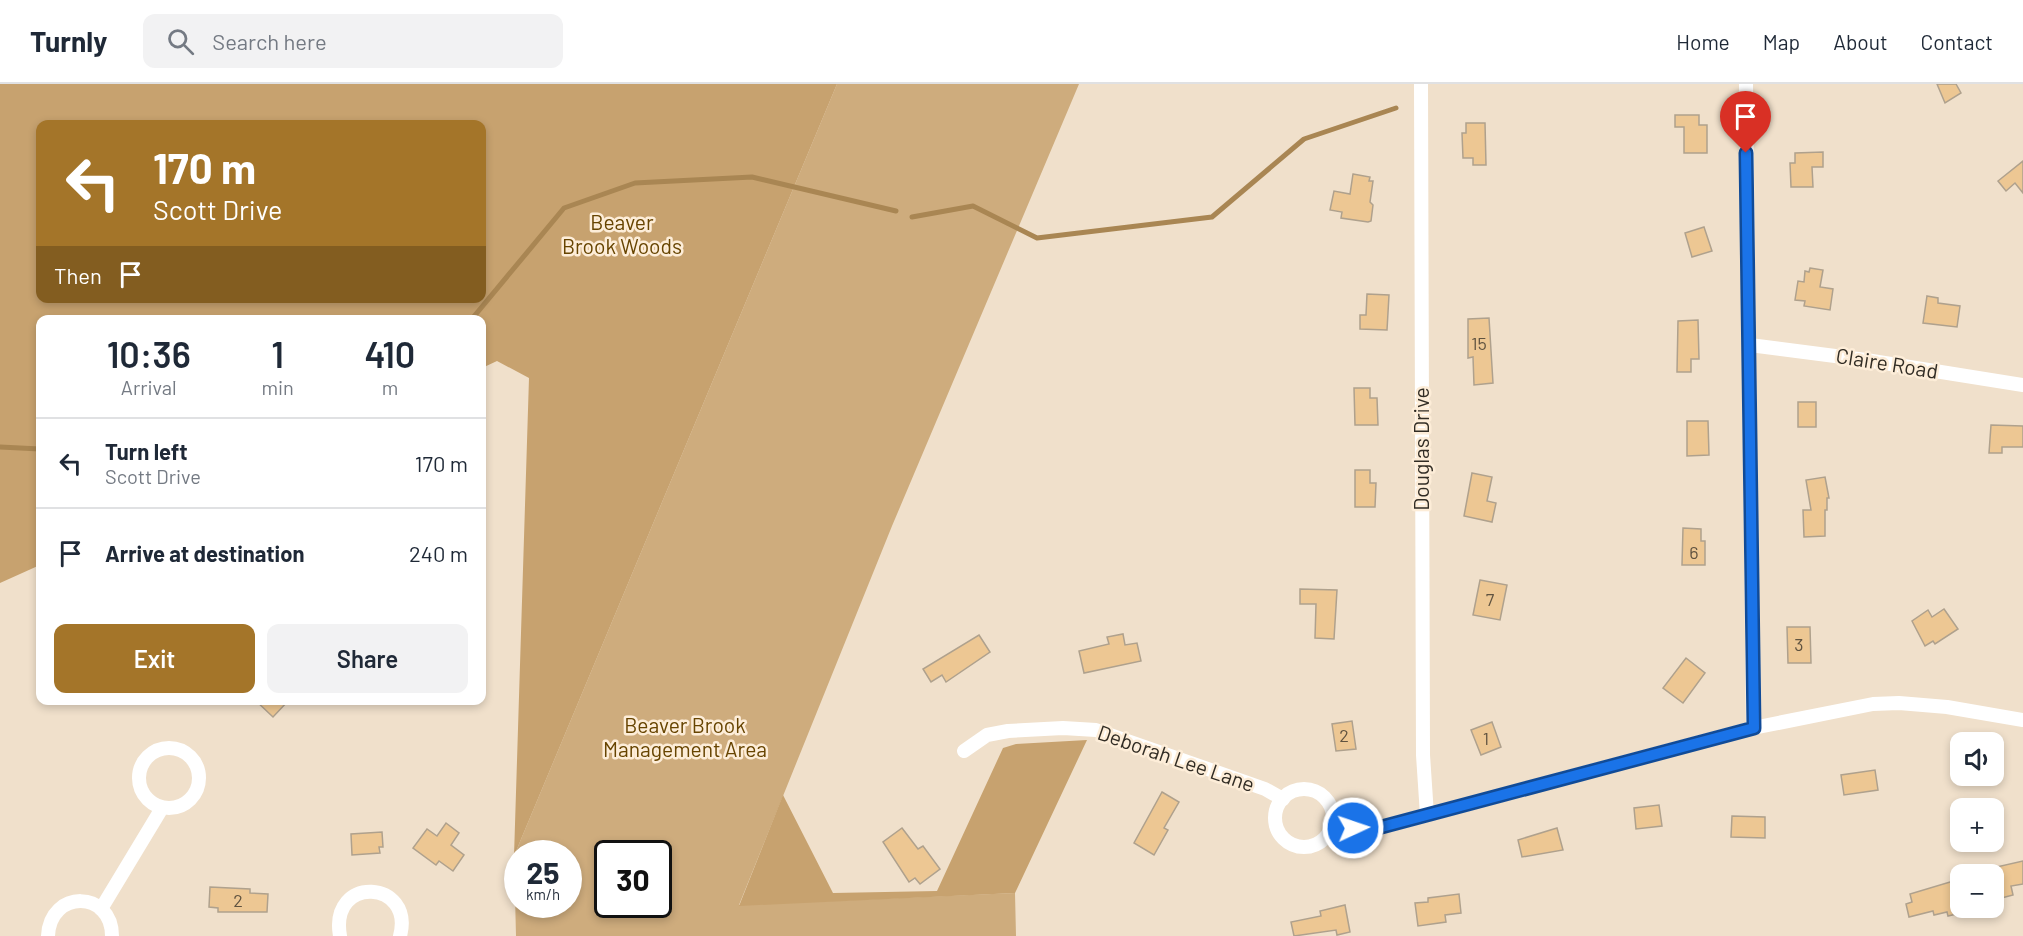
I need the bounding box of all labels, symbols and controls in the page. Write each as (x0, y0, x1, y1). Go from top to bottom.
search box (143, 14, 563, 68)
text: Turnly (30, 24, 107, 58)
icon: search (164, 25, 197, 58)
text: Search here (212, 28, 327, 54)
text: Home (1676, 29, 1730, 54)
text: Map (1763, 29, 1800, 54)
text: About (1833, 29, 1888, 54)
text: Contact (1921, 29, 1993, 54)
pin (1720, 91, 1771, 153)
icon: arrive (1729, 100, 1762, 133)
text: 170 m (153, 142, 256, 192)
icon: left (54, 144, 132, 222)
text: Scott Drive (153, 193, 283, 225)
park label: Beaver Brook Woods (562, 209, 682, 258)
icon: arrive (114, 258, 147, 291)
text: Then (54, 262, 102, 288)
text: 10:36 (107, 332, 191, 375)
text: 1 (271, 332, 284, 375)
text: 410 (365, 332, 415, 375)
house number: 15 (1471, 332, 1487, 354)
street label: Claire Road (1834, 342, 1940, 383)
text: Arrival (121, 375, 177, 399)
text: min (261, 375, 294, 399)
text: m (382, 375, 398, 399)
street label: Douglas Drive (1408, 387, 1433, 511)
text: Turn left (105, 438, 188, 464)
icon: left (54, 447, 87, 480)
text: 170 m (415, 450, 468, 476)
text: Scott Drive (105, 464, 201, 488)
icon: arrive (54, 537, 87, 570)
text: Arrive at destination (105, 540, 304, 566)
text: 240 m (409, 540, 468, 566)
house number: 6 (1689, 541, 1699, 563)
house number: 7 (1486, 588, 1495, 610)
button: Exit (54, 624, 255, 693)
button: Share (267, 624, 468, 693)
house number: 3 (1794, 633, 1804, 655)
park label: Beaver Brook Management Area (603, 712, 767, 761)
street label: Deborah Lee Lane (1095, 719, 1258, 796)
house number: 2 (1339, 724, 1349, 746)
house number: 1 (1483, 727, 1489, 749)
map controls (1950, 732, 2004, 918)
button: sound (1950, 732, 2004, 786)
position arrow (1321, 796, 1385, 860)
button: + (1950, 798, 2004, 852)
speed limit sign: 30 (594, 840, 672, 918)
text: 25 (527, 854, 559, 890)
button: − (1950, 864, 2004, 918)
text: km/h (526, 885, 560, 903)
house number: 2 (233, 889, 243, 911)

